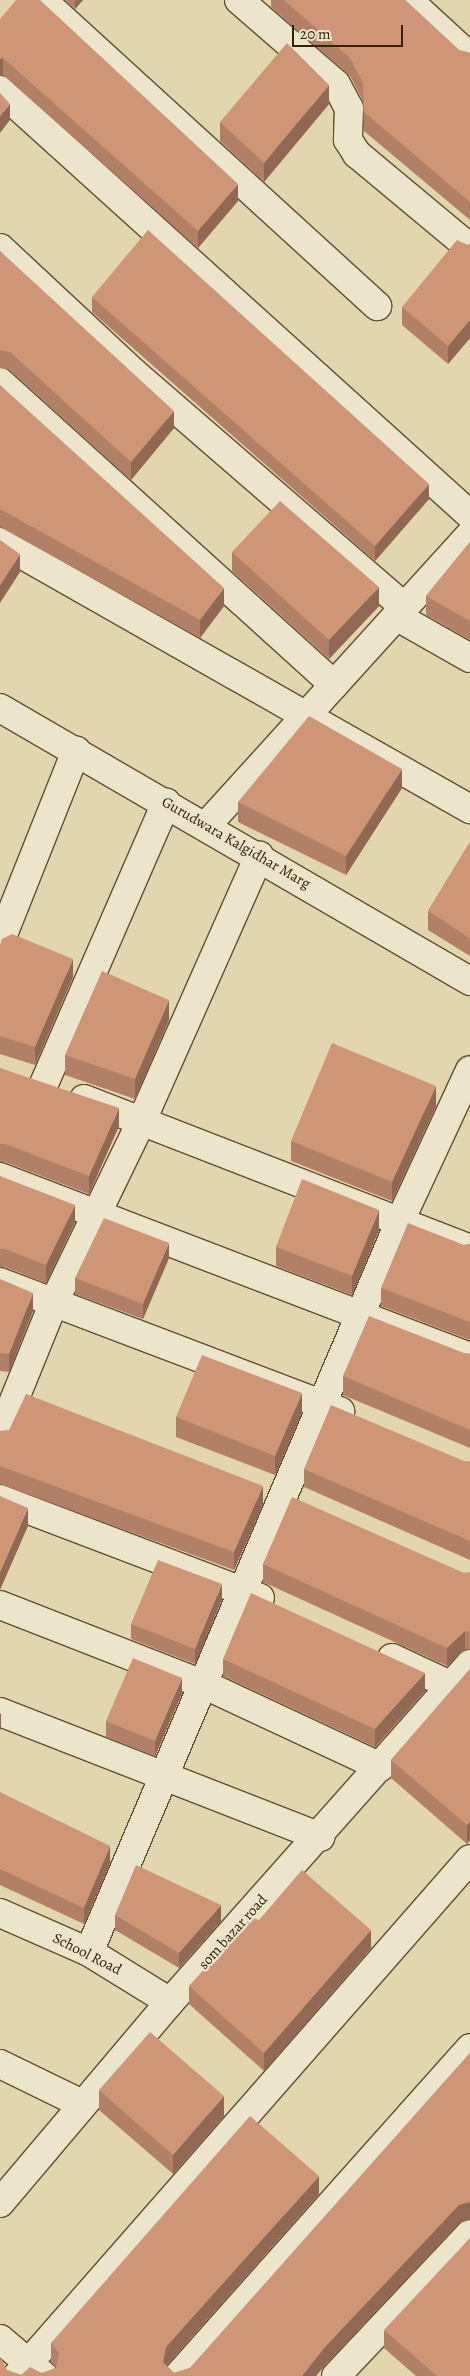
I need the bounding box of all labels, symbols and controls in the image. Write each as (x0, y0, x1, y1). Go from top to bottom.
scale bar (295, 15, 406, 47)
text: 20 m (300, 24, 331, 44)
street label: Gurudwara Kalgidhar Marg (158, 793, 314, 893)
street label: som bazar road (195, 1891, 271, 1973)
street label: School Road (50, 1929, 124, 1979)

